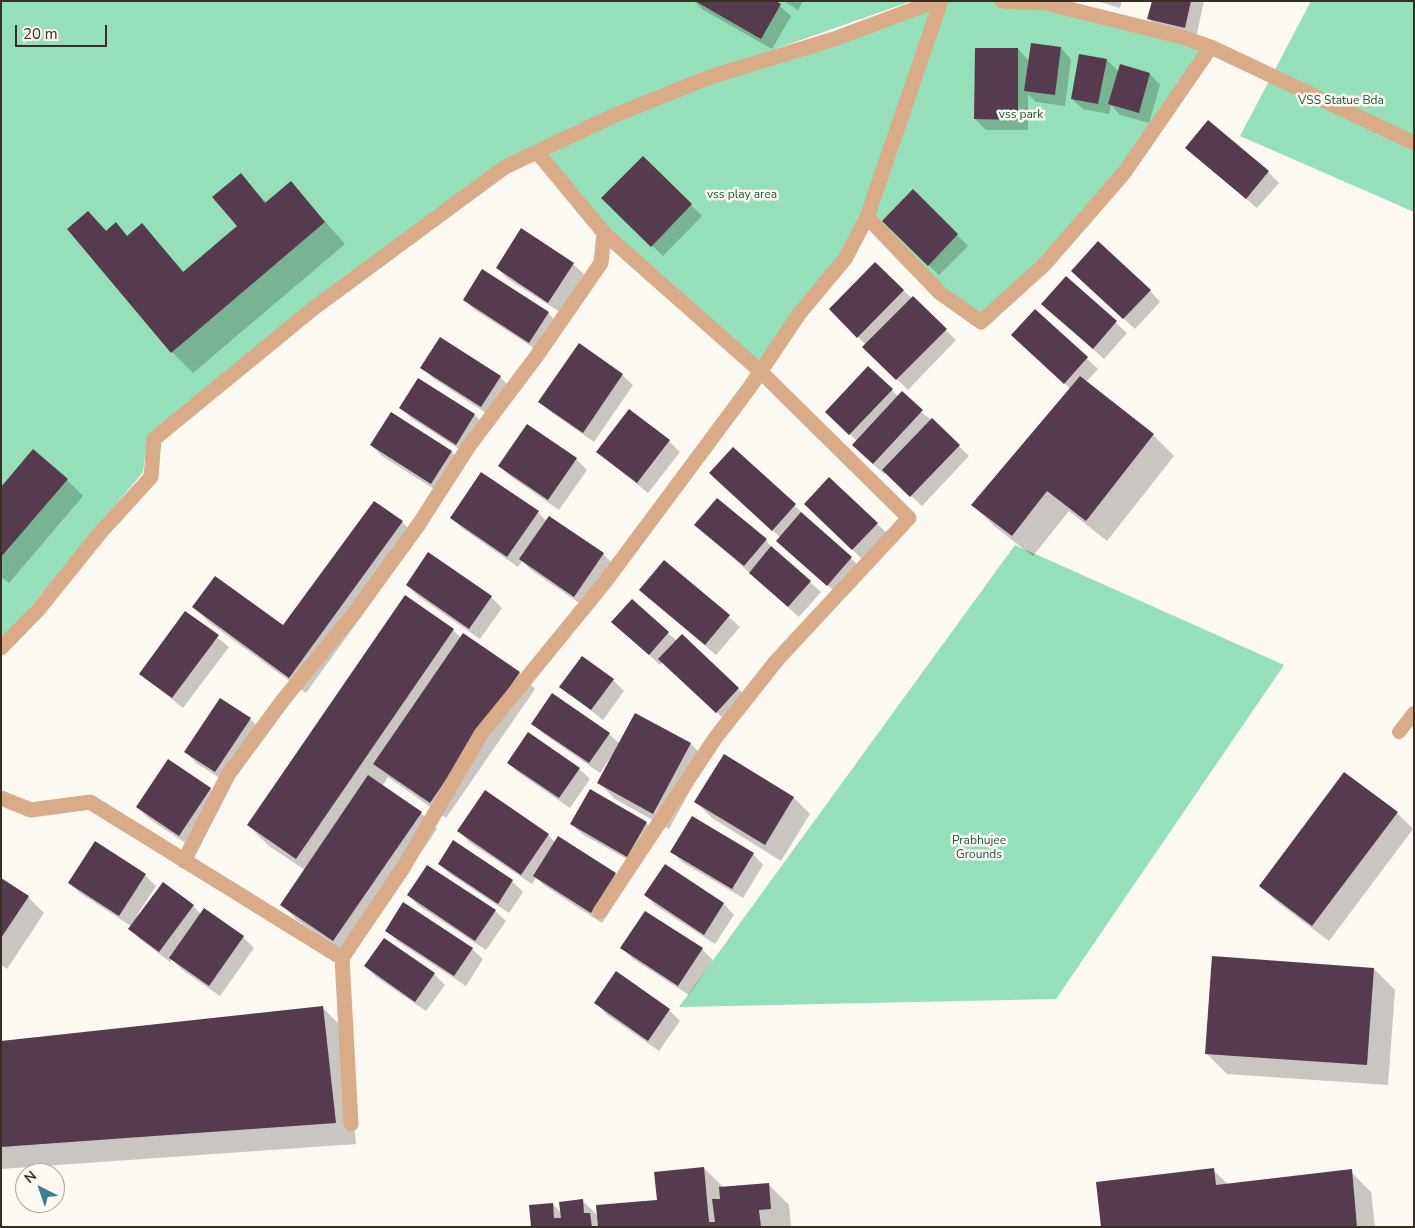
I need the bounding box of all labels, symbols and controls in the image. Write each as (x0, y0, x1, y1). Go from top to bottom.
scale bar (18, 15, 110, 47)
text: 20 m (23, 24, 58, 44)
park label: VSS Statue Bda (1298, 94, 1384, 108)
park label: vss park (999, 108, 1043, 122)
park label: vss play area (707, 188, 777, 202)
park label: Prabhujee Grounds (952, 834, 1006, 862)
north arrow (15, 1163, 65, 1213)
text: N (20, 1166, 41, 1188)

